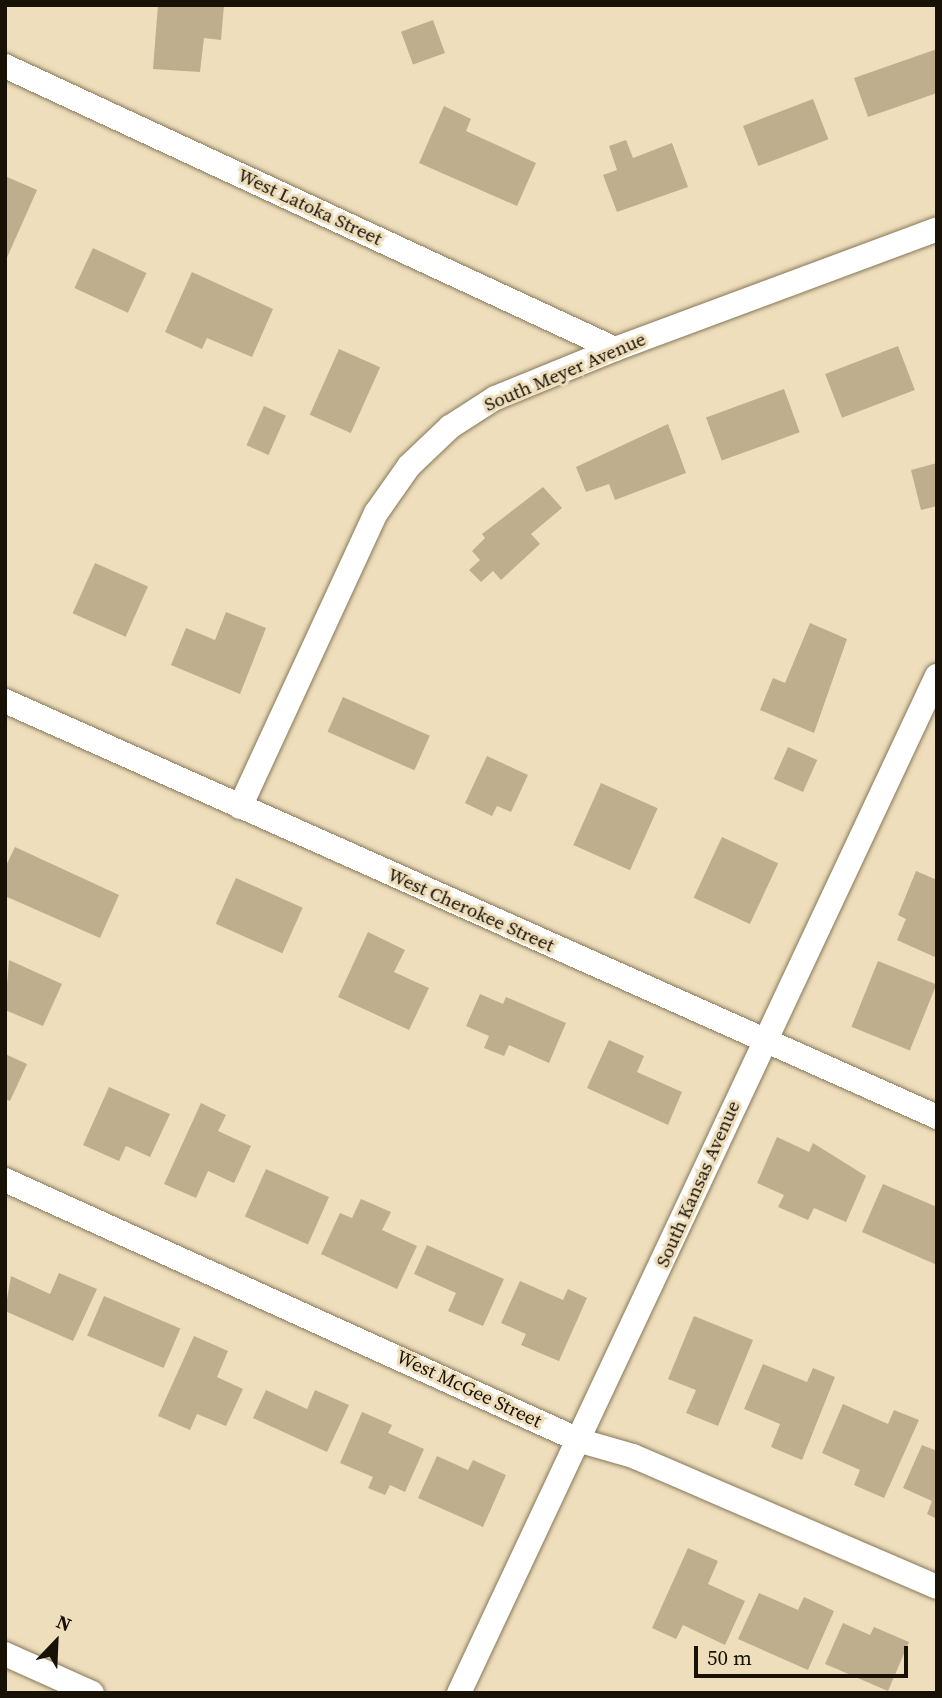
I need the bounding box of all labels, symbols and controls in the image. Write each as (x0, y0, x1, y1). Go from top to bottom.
street label: West Latoka Street (234, 164, 386, 250)
street label: South Meyer Avenue (481, 328, 649, 416)
street label: West Cherokee Street (384, 863, 558, 957)
street label: South Kansas Avenue (651, 1097, 745, 1271)
street label: West McGee Street (393, 1345, 545, 1433)
north arrow (21, 1607, 91, 1677)
text: N (53, 1608, 76, 1637)
scale bar (697, 1632, 911, 1676)
text: 50 m (707, 1643, 752, 1672)

